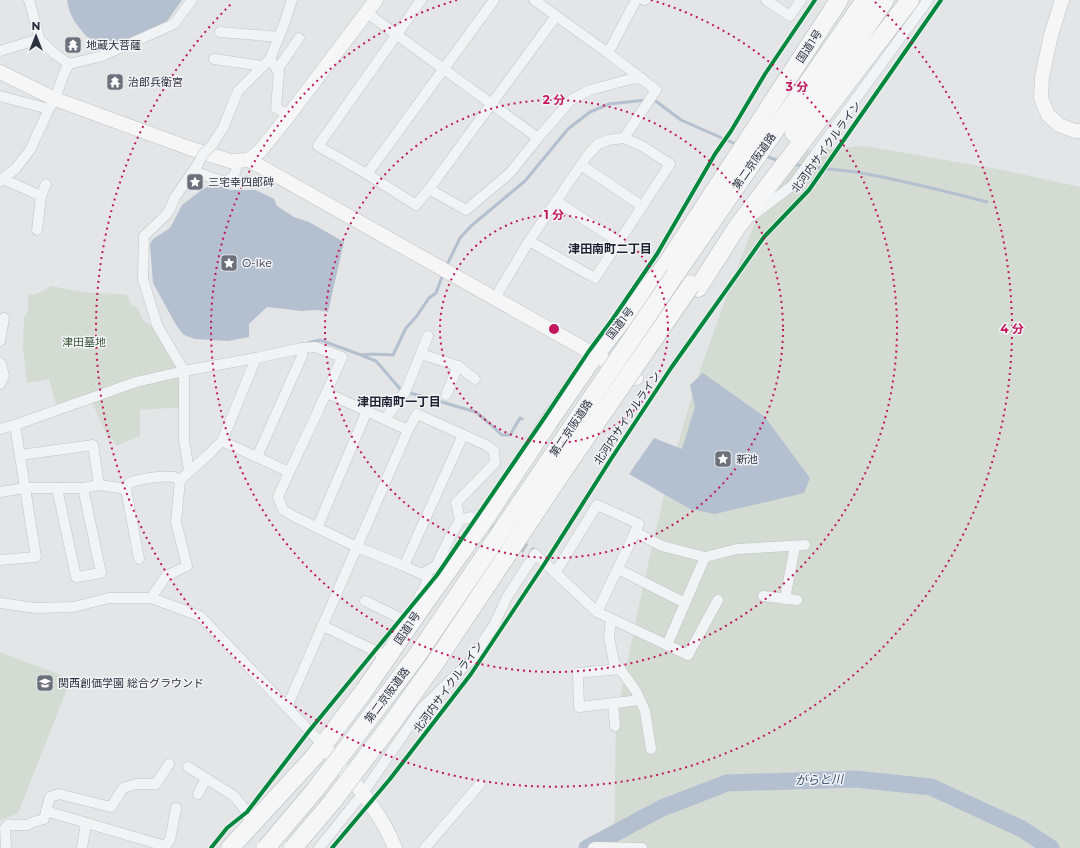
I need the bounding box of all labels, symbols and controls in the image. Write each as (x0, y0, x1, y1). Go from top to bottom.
north arrow (16, 16, 56, 56)
text: N (32, 19, 40, 33)
street label: 国道1号 (793, 27, 825, 65)
temple icon: 地蔵大菩薩 (63, 35, 83, 55)
place label: 地蔵大菩薩 (86, 38, 141, 52)
temple icon: 治郎兵衛宮 (105, 72, 125, 92)
place label: 治郎兵衛宮 (128, 75, 183, 89)
text: 3 分 (785, 79, 808, 94)
text: 2 分 (543, 92, 565, 107)
street label: 北河内サイクルライン (788, 99, 864, 195)
street label: 第二京阪道路 (729, 130, 779, 192)
place icon: 三宅幸四郎碑 (185, 172, 205, 192)
place label: 三宅幸四郎碑 (208, 175, 274, 189)
text: 1 分 (544, 207, 564, 222)
district label: 津田南町二丁目 (568, 241, 652, 256)
place icon: O-Ike (219, 253, 239, 273)
place label: O-Ike (242, 256, 272, 270)
street label: 国道1号 (603, 304, 637, 342)
text: 4 分 (1000, 321, 1024, 336)
centre of rings (547, 322, 561, 336)
park label: 津田墓地 (62, 335, 106, 349)
street label: 北河内サイクルライン (591, 369, 663, 467)
district label: 津田南町一丁目 (357, 394, 441, 409)
street label: 第二京阪道路 (547, 397, 595, 459)
place icon: 新池 (713, 449, 733, 469)
place label: 新池 (736, 452, 758, 466)
street label: 国道1号 (391, 609, 423, 647)
street label: 北河内サイクルライン (410, 639, 486, 735)
street label: 第二京阪道路 (362, 664, 412, 726)
school or university icon: 関西創価学園 総合グラウンド (35, 673, 55, 693)
place label: 関西創価学園 総合グラウンド (58, 676, 204, 690)
water label: がらと川 (795, 771, 845, 788)

